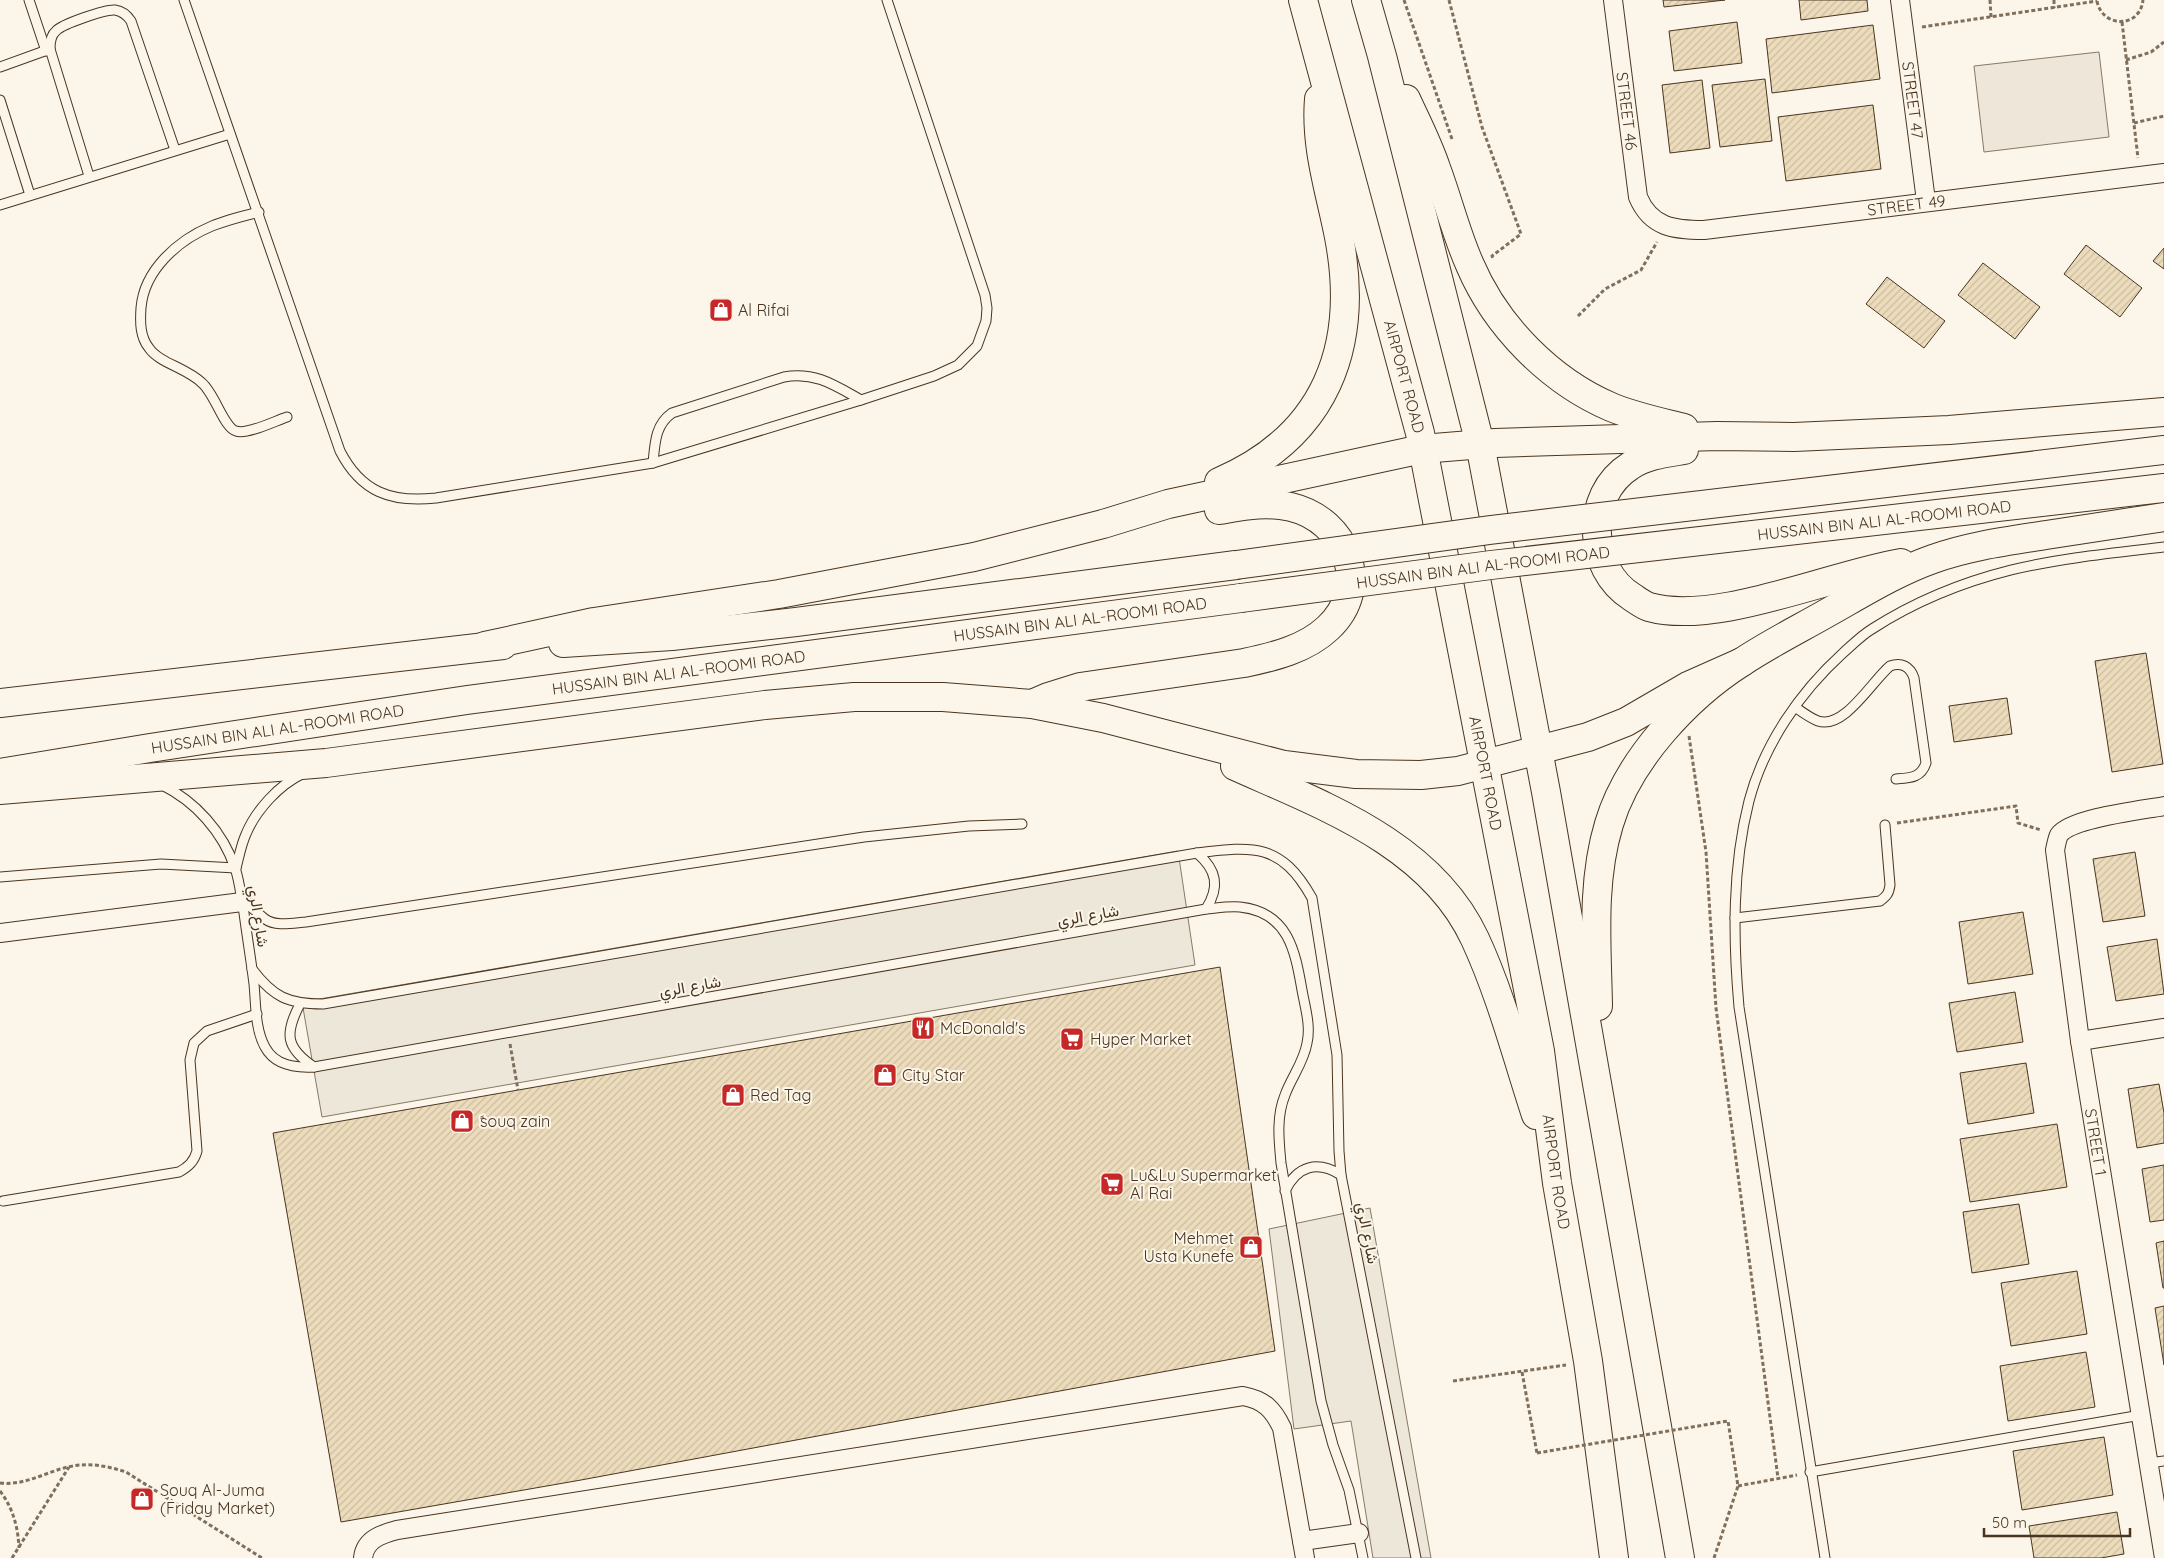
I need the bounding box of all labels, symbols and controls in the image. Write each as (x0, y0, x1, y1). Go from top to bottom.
street label: STREET 47 (1898, 60, 1928, 140)
street label: STREET 46 (1612, 71, 1642, 152)
street label: STREET 49 (1866, 190, 1947, 220)
shop icon: Al Rifai (708, 297, 734, 323)
place label: Al Rifai (738, 300, 789, 320)
street label: AIRPORT ROAD (1380, 318, 1430, 435)
street label: HUSSAIN BIN ALI AL-ROOMI ROAD (1756, 496, 2012, 544)
street label: HUSSAIN BIN ALI AL-ROOMI ROAD (1355, 541, 1611, 593)
street label: HUSSAIN BIN ALI AL-ROOMI ROAD (952, 593, 1208, 646)
street label: HUSSAIN BIN ALI AL-ROOMI ROAD (551, 646, 806, 699)
street label: HUSSAIN BIN ALI AL-ROOMI ROAD (150, 700, 405, 758)
street label: AIRPORT ROAD (1465, 714, 1507, 832)
street label: شارع الري (240, 884, 274, 949)
street label: شارع الري (1056, 900, 1121, 934)
street label: شارع الري (658, 971, 723, 1005)
restaurant icon: McDonald's (910, 1015, 936, 1041)
place label: McDonald's (940, 1018, 1026, 1038)
supermarket icon: Hyper Market (1059, 1026, 1085, 1052)
place label: Hyper Market (1090, 1029, 1192, 1049)
shop icon: City Star (872, 1062, 898, 1088)
place label: City Star (902, 1065, 965, 1085)
shop icon: Red Tag (720, 1082, 746, 1108)
place label: Red Tag (750, 1085, 812, 1105)
street label: STREET 1 (2081, 1107, 2111, 1177)
shop icon: ًsouq zain (449, 1108, 475, 1134)
place label: ًsouq zain (480, 1111, 550, 1131)
street label: AIRPORT ROAD (1538, 1113, 1575, 1231)
place label: Lu&Lu Supermarket Al Rai (1130, 1165, 1277, 1203)
supermarket icon: Lu&Lu Supermarket Al Rai (1099, 1171, 1125, 1197)
street label: شارع الري (1348, 1200, 1384, 1266)
place label: Mehmet Usta Kunefe (1143, 1228, 1234, 1266)
shop icon: Mehmet Usta Kunefe (1238, 1234, 1264, 1260)
place label: Souq Al-Juma (Friday Market) (160, 1480, 275, 1518)
shop icon: Souq Al-Juma (Friday Market) (129, 1486, 155, 1512)
scale bar (1984, 1506, 2130, 1538)
text: 50 m (1992, 1513, 2027, 1532)

